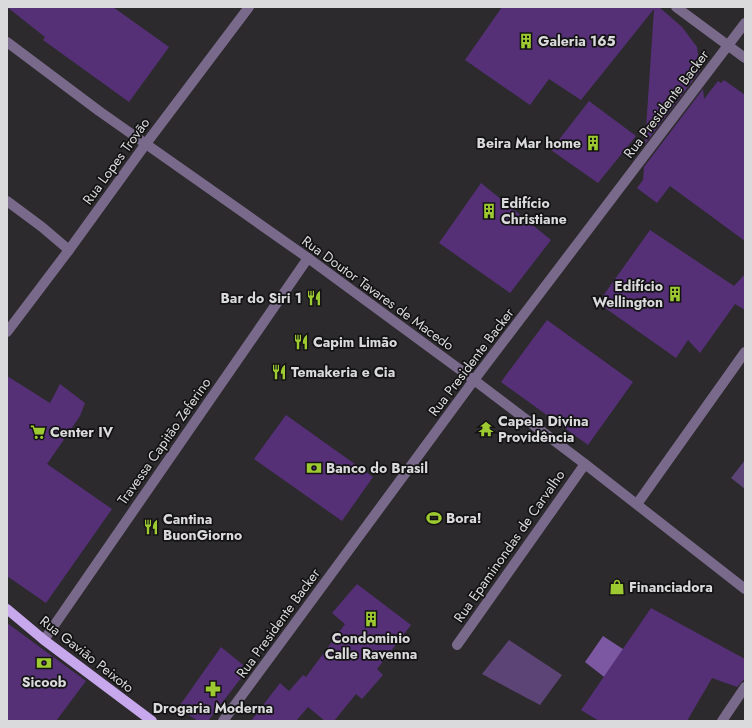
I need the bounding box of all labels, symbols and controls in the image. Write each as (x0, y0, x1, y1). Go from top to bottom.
place label: Galeria 165 (538, 31, 616, 51)
building icon: Galeria 165 (517, 32, 535, 50)
street label: Rua Presidente Backer (619, 45, 714, 162)
street label: Rua Lopes Trovão (78, 113, 155, 209)
place label: Beira Mar home (477, 133, 581, 153)
building icon: Beira Mar home (584, 134, 602, 152)
place label: Edifício Christiane (501, 193, 567, 229)
building icon: Edifício Christiane (480, 202, 498, 220)
street label: Rua Doutor Tavares de Macedo (298, 231, 459, 355)
place label: Edifício Wellington (592, 276, 663, 312)
building icon: Edifício Wellington (666, 285, 684, 303)
place label: Bar do Siri 1 (221, 288, 302, 308)
restaurant icon: Bar do Siri 1 (305, 289, 323, 307)
street label: Rua Presidente Backer (424, 303, 519, 420)
place label: Capim Limão (313, 332, 397, 352)
restaurant icon: Capim Limão (292, 333, 310, 351)
place label: Temakeria e Cia (291, 362, 395, 382)
restaurant icon: Temakeria e Cia (270, 363, 288, 381)
street label: Travessa Capitão Zeferino (112, 373, 216, 509)
place label: Capela Divina Providência (498, 411, 589, 447)
temple icon: Capela Divina Providência (477, 420, 495, 438)
place label: Center IV (50, 422, 114, 442)
supermarket icon: Center IV (29, 423, 47, 441)
place label: Banco do Brasil (326, 458, 428, 478)
bank icon: Banco do Brasil (305, 459, 323, 477)
street label: Rua Epaminondas de Carvalho (449, 465, 570, 626)
place label: Bora! (446, 508, 482, 528)
place label: Cantina BuonGiorno (163, 509, 242, 545)
sports icon: Bora! (425, 509, 443, 527)
restaurant icon: Cantina BuonGiorno (142, 518, 160, 536)
street label: Rua Presidente Backer (231, 564, 325, 682)
place label: Financiadora (629, 577, 713, 597)
shop icon: Financiadora (608, 578, 626, 596)
building icon: Condominio Calle Ravenna (362, 610, 380, 628)
street label: Rua Gavião Peixoto (36, 611, 139, 697)
place label: Condominio Calle Ravenna (325, 628, 417, 664)
bank icon: Sicoob (35, 654, 53, 672)
place label: Sicoob (22, 672, 67, 692)
pharmacy icon: Drogaria Moderna (204, 680, 222, 698)
place label: Drogaria Moderna (153, 698, 273, 718)

